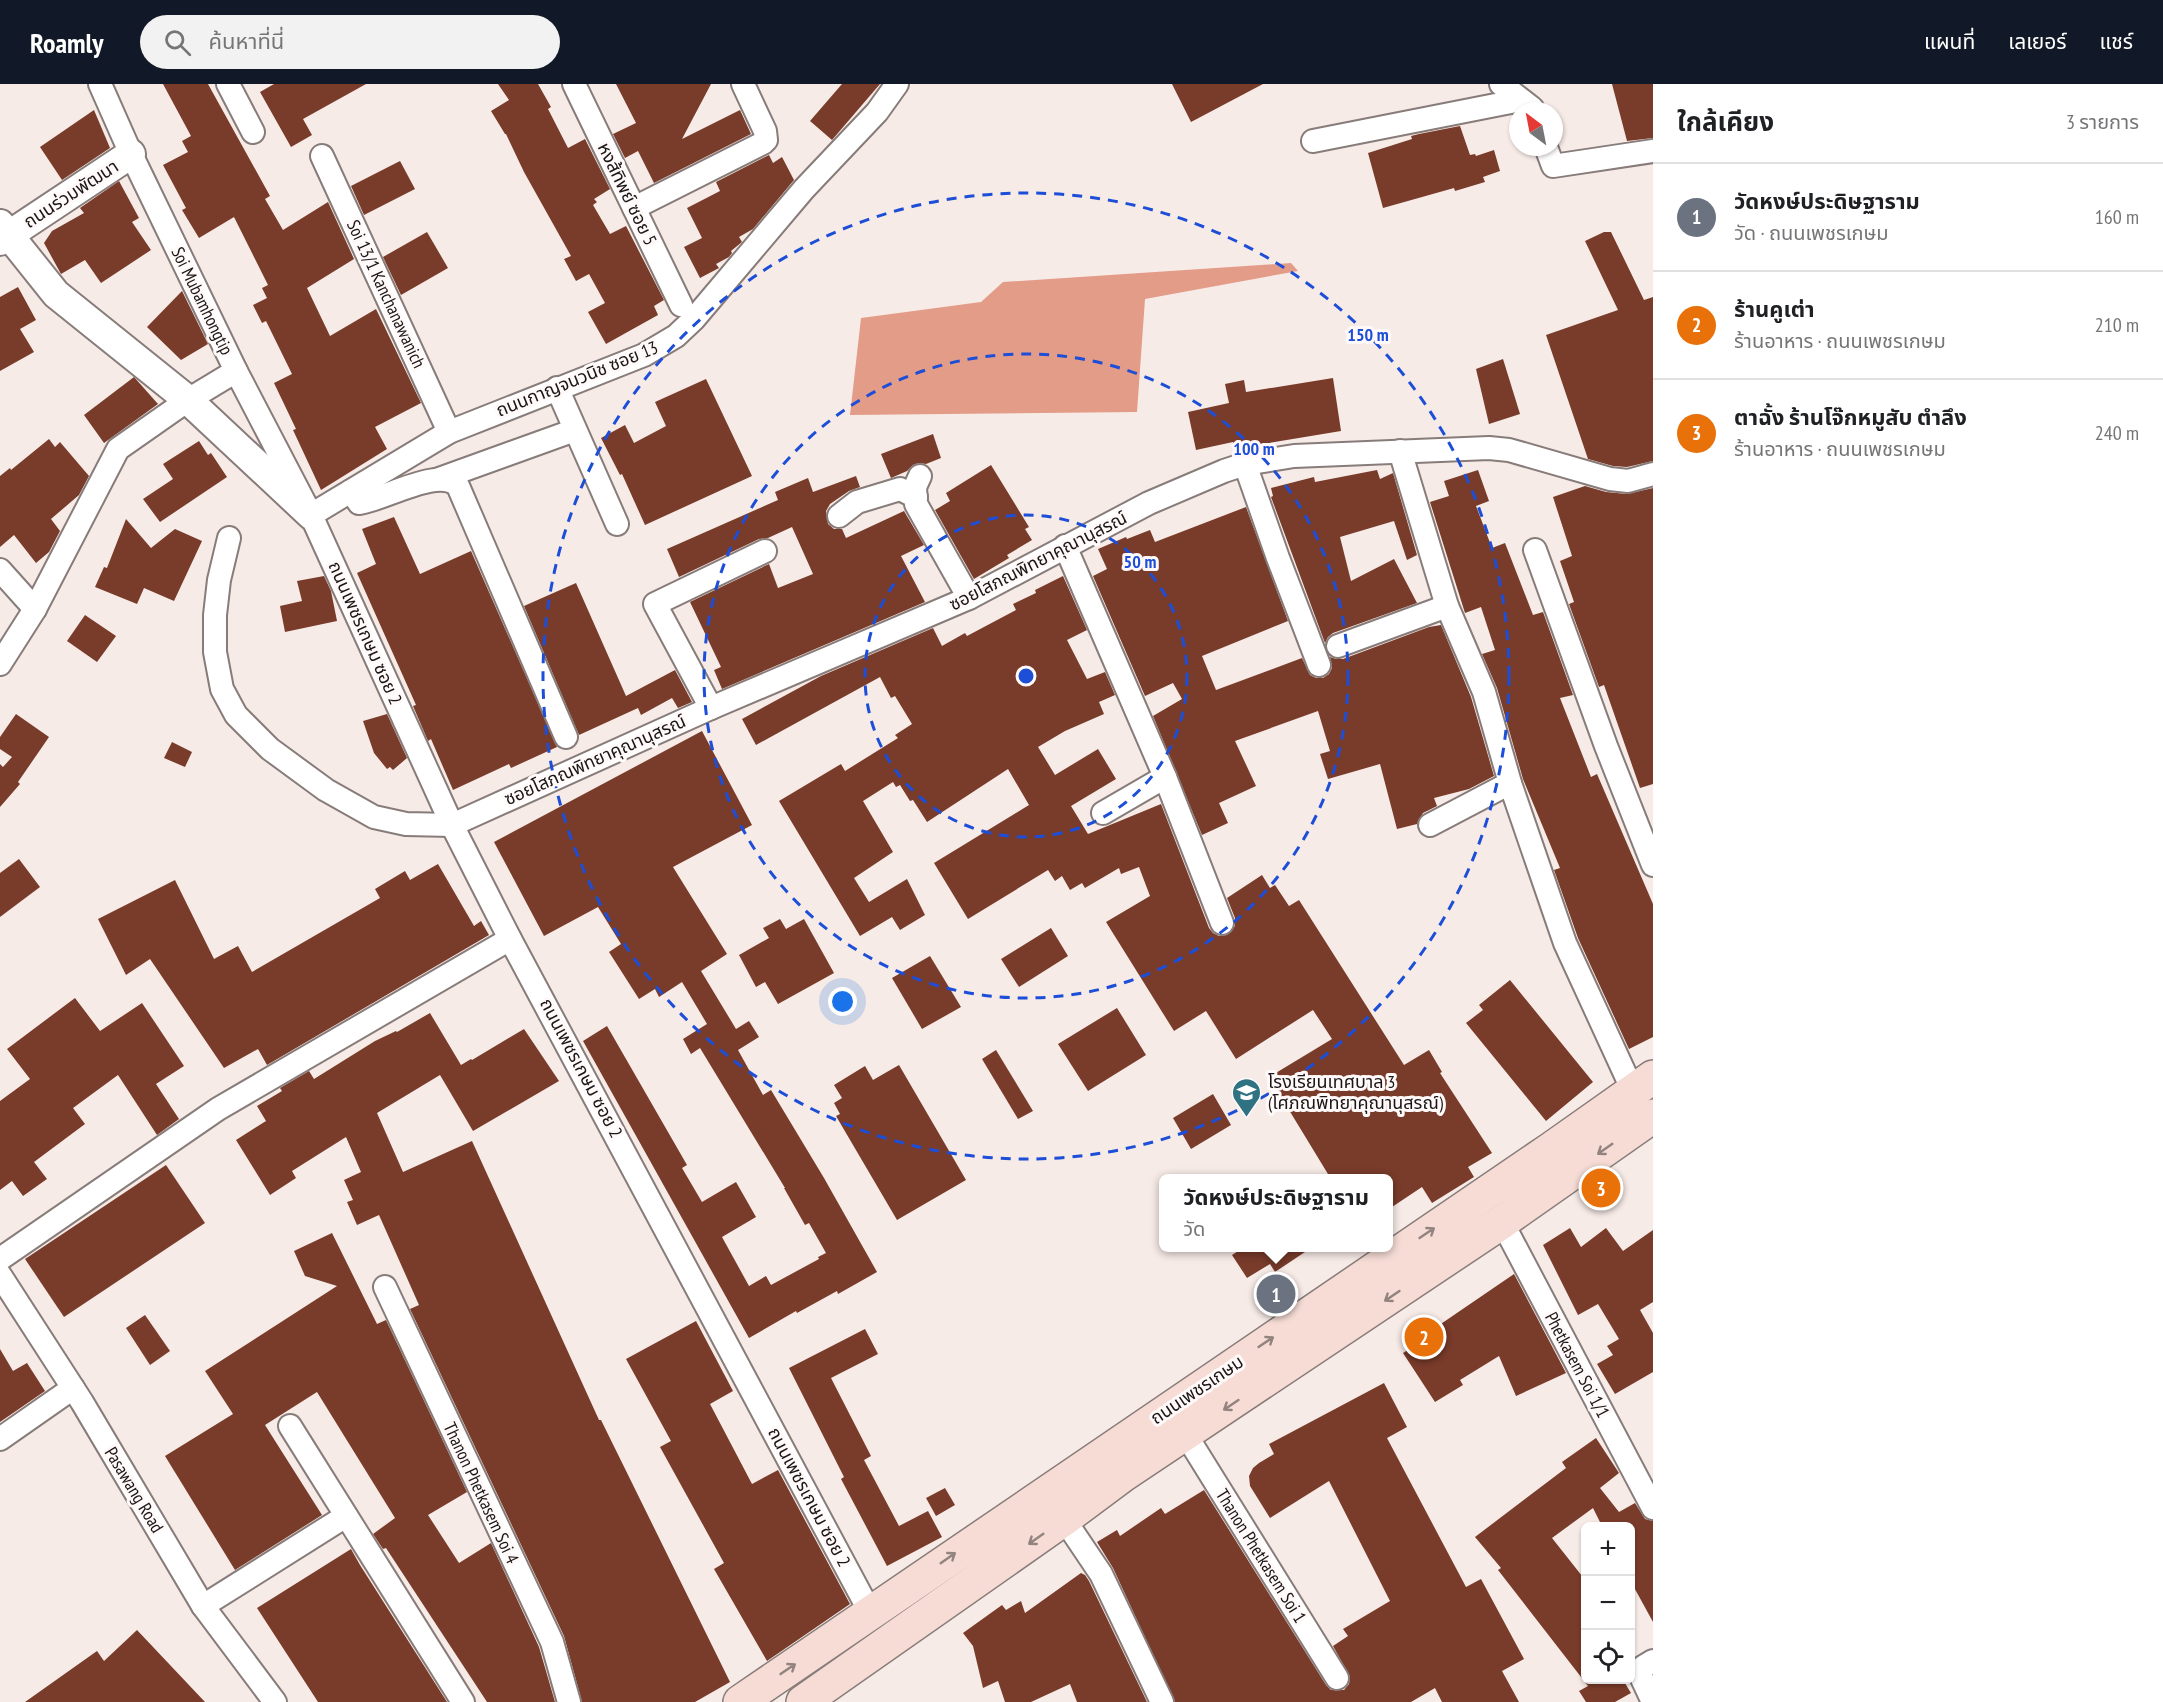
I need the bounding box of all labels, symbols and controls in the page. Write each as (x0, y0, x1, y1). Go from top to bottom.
search box (140, 15, 560, 69)
text: Roamly (30, 24, 104, 61)
icon: search (161, 26, 194, 59)
text: ค้นหาที่นี่ (209, 27, 284, 55)
text: แผนที่ (1924, 28, 1975, 55)
text: เลเยอร์ (2008, 28, 2067, 55)
text: แชร์ (2100, 28, 2133, 55)
north arrow (1509, 102, 1563, 156)
text: ใกล้เคียง (1677, 105, 1774, 138)
text: 3 รายการ (2066, 109, 2139, 135)
street label: หงส้ทิพย์ ซอย 5 (593, 139, 662, 249)
street label: ถนนร่วมพัฒนา (19, 154, 123, 233)
text: วัดหงษ์ประดิษฐาราม (1734, 187, 1920, 215)
text: 1 (1692, 204, 1701, 230)
text: 160 m (2095, 204, 2139, 230)
street label: Soi 13/1 Kanchanawanich (342, 216, 431, 372)
text: วัด · ถนนเพชรเกษม (1734, 220, 1889, 246)
street label: Soi Mubamhongtip (166, 243, 239, 359)
text: ร้านคูเต่า (1734, 295, 1815, 323)
text: 2 (1692, 312, 1701, 338)
text: 210 m (2095, 312, 2139, 338)
text: 150 m (1347, 323, 1389, 346)
text: ร้านอาหาร · ถนนเพชรเกษม (1734, 328, 1946, 354)
street label: ถนนกาญจนวนิช ซอย 13 (492, 336, 661, 422)
text: ตาฉั้ง ร้านโจ๊กหมูสับ ตำลึง (1734, 403, 1967, 431)
text: 3 (1692, 420, 1701, 446)
text: 240 m (2095, 420, 2139, 446)
text: ร้านอาหาร · ถนนเพชรเกษม (1734, 436, 1946, 462)
text: 100 m (1233, 437, 1275, 460)
street label: ซอยโสภณพิทยาคุณานุสรณ์ (945, 506, 1131, 615)
text: 50 m (1124, 550, 1156, 573)
street label: ถนนเพชรเกษม ซอย 2 (324, 558, 407, 708)
centre of rings (1016, 666, 1036, 686)
street label: ซอยโสภณพิทยาคุณานุสรณ์ (500, 709, 689, 810)
your location (828, 987, 857, 1016)
street label: ถนนเพชรเกษม ซอย 2 (535, 994, 628, 1141)
place label: โรงเรียนเทศบาล 3 (โศภณพิทยาคุณานุสรณ์) (1268, 1070, 1444, 1114)
school or university icon: โรงเรียนเทศบาล 3 (โศภณพิทยาคุณานุสรณ์) (1231, 1076, 1263, 1118)
one-way arrow (1597, 1143, 1613, 1155)
pin: 3 (1582, 1166, 1620, 1210)
popup (1159, 1174, 1393, 1252)
text: วัดหงษ์ประดิษฐาราม (1183, 1183, 1369, 1211)
text: วัด (1183, 1216, 1205, 1242)
one-way arrow (1419, 1227, 1435, 1239)
pin: 1 (1256, 1272, 1296, 1316)
one-way arrow (1384, 1289, 1401, 1302)
street label: Phetkasem Soi 1/1 (1540, 1308, 1615, 1422)
pin: 2 (1404, 1314, 1444, 1360)
one-way arrow (1257, 1336, 1274, 1348)
street label: ถนนเพชรเกษม (1146, 1350, 1248, 1429)
one-way arrow (1222, 1398, 1239, 1411)
street label: Thanon Phetkasem Soi 4 (439, 1418, 524, 1567)
street label: ถนนเพชรเกษม ซอย 2 (763, 1423, 856, 1570)
street label: Pasawang Road (100, 1443, 169, 1537)
street label: Thanon Phetkasem Soi 1 (1211, 1485, 1312, 1627)
map controls (1581, 1522, 1635, 1684)
button: + (1581, 1522, 1635, 1576)
one-way arrow (1028, 1533, 1044, 1545)
one-way arrow (940, 1552, 956, 1564)
button: − (1581, 1576, 1635, 1630)
button: locate (1581, 1630, 1635, 1684)
one-way arrow (779, 1663, 795, 1675)

